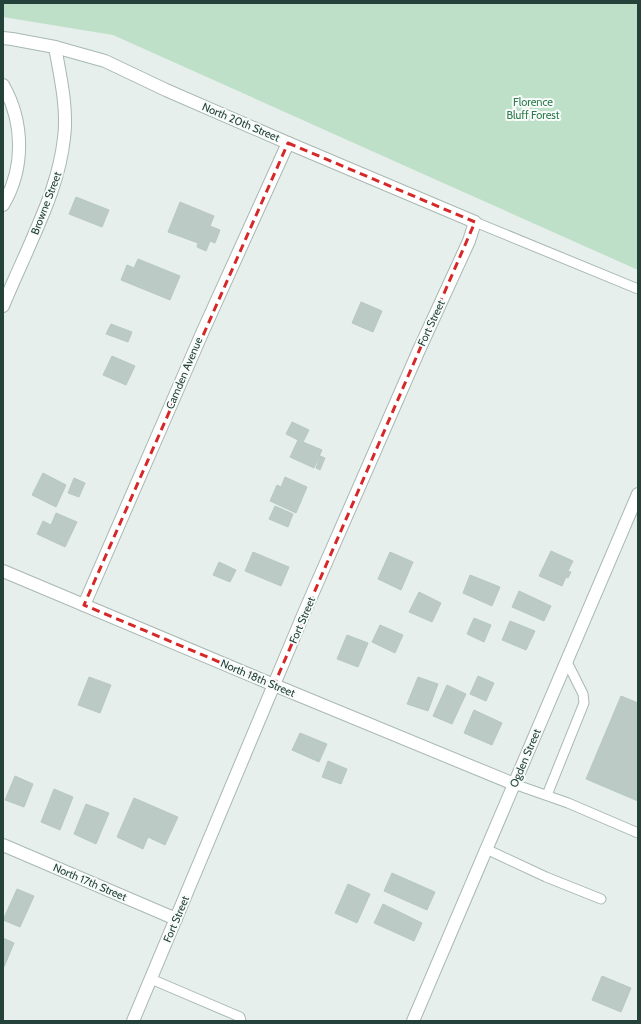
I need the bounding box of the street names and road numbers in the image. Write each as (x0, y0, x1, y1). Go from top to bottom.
street label: North 20th Street (200, 99, 282, 145)
street label: Browne Street (28, 169, 65, 236)
street label: Fort Street (414, 297, 448, 348)
street label: Camden Avenue (163, 335, 206, 411)
street label: Fort Street (286, 594, 318, 645)
street label: North 18th Street (218, 656, 298, 700)
street label: Ogden Street (506, 726, 544, 790)
street label: North 17th Street (51, 860, 129, 904)
street label: Fort Street (160, 893, 192, 944)

